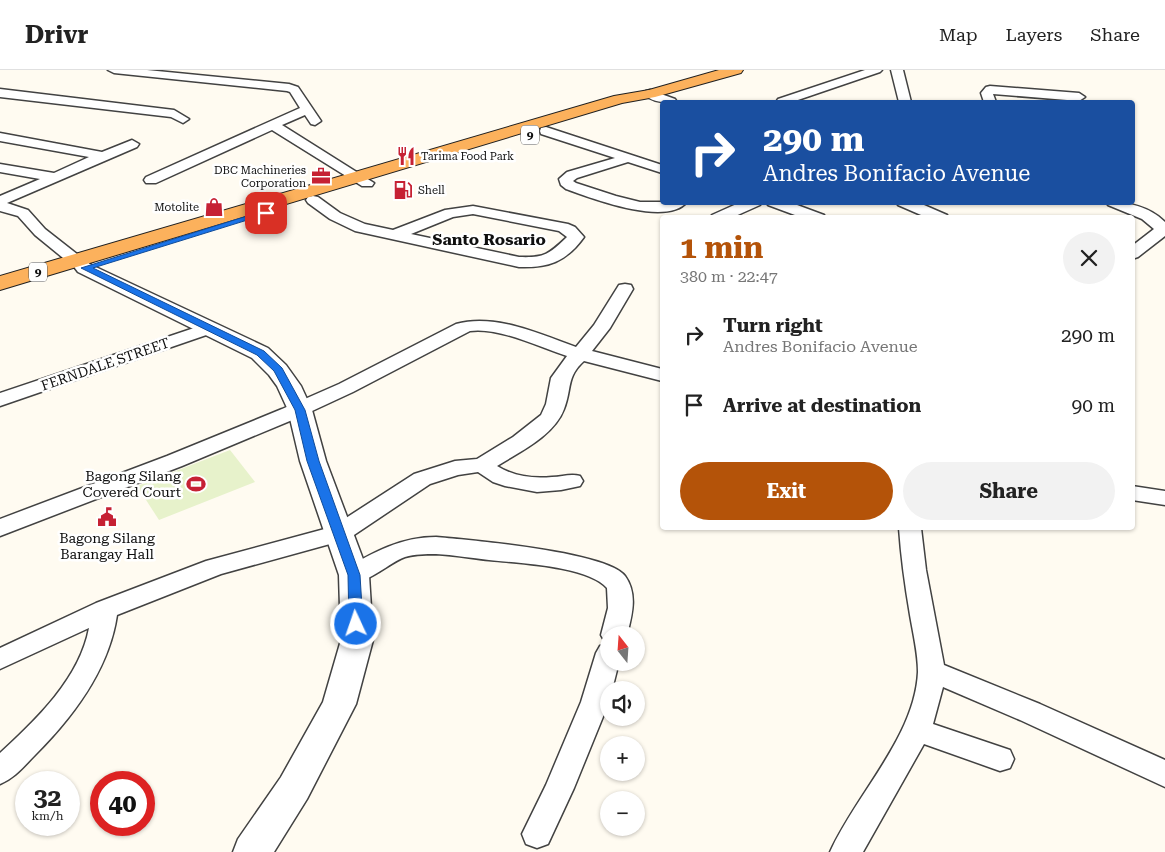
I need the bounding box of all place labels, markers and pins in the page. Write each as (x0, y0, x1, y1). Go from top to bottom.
restaurant icon: Tarima Food Park (395, 145, 417, 167)
place label: Tarima Food Park (421, 150, 514, 163)
place label: DBC Machineries Corporation (214, 164, 306, 190)
office icon: DBC Machineries Corporation (310, 165, 332, 187)
fuel station icon: Shell (392, 179, 414, 201)
place label: Shell (418, 184, 445, 197)
pin (245, 192, 287, 234)
shop icon: Motolite (203, 196, 225, 218)
place label: Motolite (154, 201, 199, 214)
place label: Bagong Silang Covered Court (83, 468, 181, 500)
sports icon: Bagong Silang Covered Court (185, 473, 207, 495)
public building icon: Bagong Silang Barangay Hall (96, 506, 118, 528)
place label: Bagong Silang Barangay Hall (59, 530, 155, 562)

